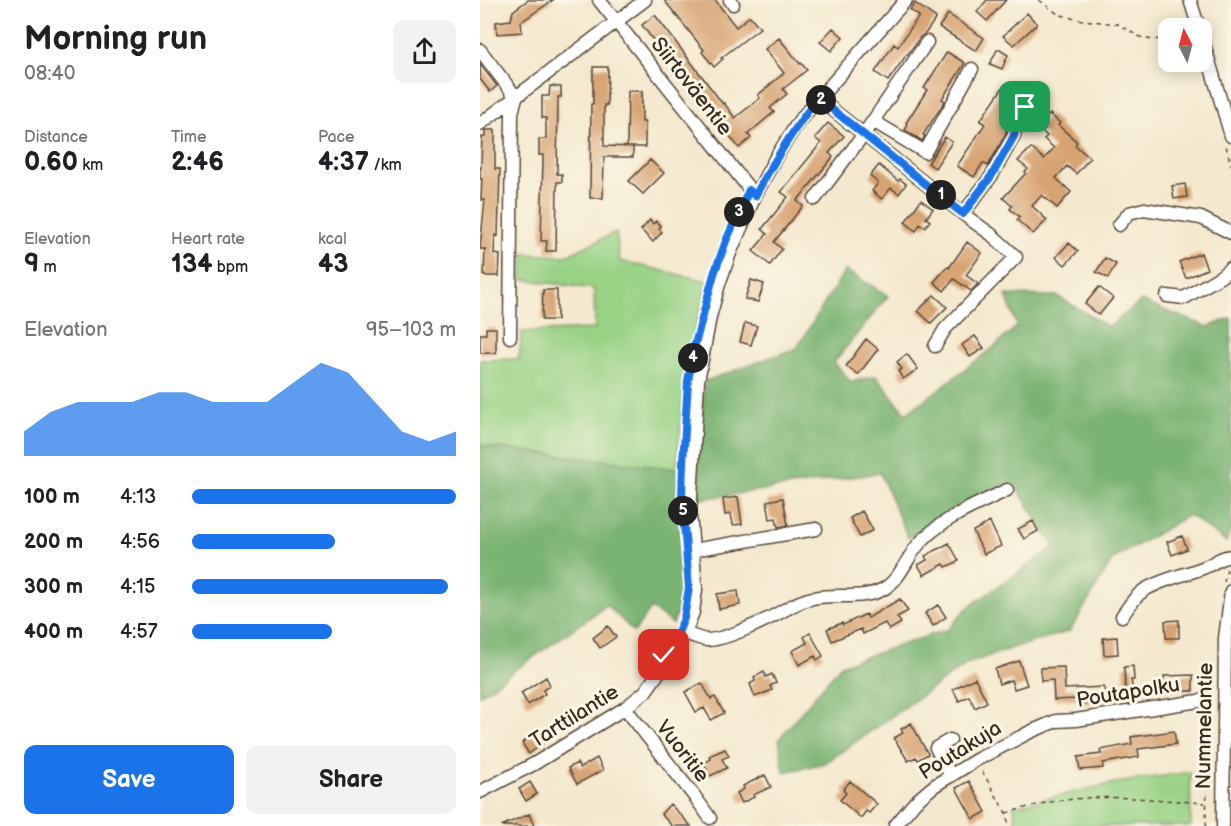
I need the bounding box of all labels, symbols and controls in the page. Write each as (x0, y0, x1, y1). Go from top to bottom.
north arrow (1158, 18, 1212, 72)
map controls (1158, 18, 1212, 72)
text: Morning run (24, 19, 207, 59)
button: share (393, 20, 456, 83)
street label: Siirtoväentie (645, 32, 738, 140)
text: 08:40 (24, 62, 75, 86)
pin (999, 81, 1050, 132)
pin: 2 (806, 85, 836, 115)
text: 2 (816, 90, 826, 109)
icon: arrive (1008, 90, 1041, 123)
text: Distance (24, 128, 88, 147)
text: Time (171, 128, 206, 147)
text: Pace (318, 128, 354, 147)
text: 0.60 (24, 147, 78, 178)
text: 2:46 (171, 147, 224, 178)
text: 4:37 (318, 147, 369, 178)
text: km (78, 156, 103, 175)
text: /km (369, 156, 402, 175)
pin: 1 (926, 180, 956, 210)
text: 1 (938, 185, 944, 204)
pin: 3 (724, 197, 754, 227)
text: 3 (734, 202, 744, 221)
text: Elevation (24, 230, 91, 249)
text: Heart rate (171, 230, 245, 249)
text: kcal (318, 230, 347, 249)
text: 9 (24, 249, 39, 280)
text: 134 (171, 249, 212, 280)
text: 43 (318, 249, 349, 280)
text: m (39, 258, 57, 277)
text: bpm (212, 258, 248, 277)
text: Elevation (24, 318, 107, 342)
text: 95–103 m (366, 318, 456, 342)
pin: 4 (678, 343, 708, 373)
text: 4 (688, 348, 698, 367)
text: 100 m (24, 485, 80, 509)
text: 4:13 (120, 485, 156, 509)
pin: 5 (668, 496, 698, 526)
text: 5 (678, 501, 688, 520)
text: 200 m (24, 530, 83, 554)
text: 4:56 (120, 530, 160, 554)
text: 300 m (24, 575, 83, 599)
text: 4:15 (120, 575, 155, 599)
text: 400 m (24, 620, 83, 644)
text: 4:57 (120, 620, 158, 644)
pin (638, 629, 689, 680)
icon: check (647, 638, 680, 671)
street label: Nummelantie (1191, 662, 1218, 790)
street label: Poutapolku (1075, 672, 1181, 713)
street label: Tarttilantie (525, 679, 623, 754)
street label: Vuoritie (651, 715, 715, 787)
street label: Poutakuja (915, 715, 1006, 785)
button: Save (24, 745, 234, 814)
button: Share (246, 745, 456, 814)

